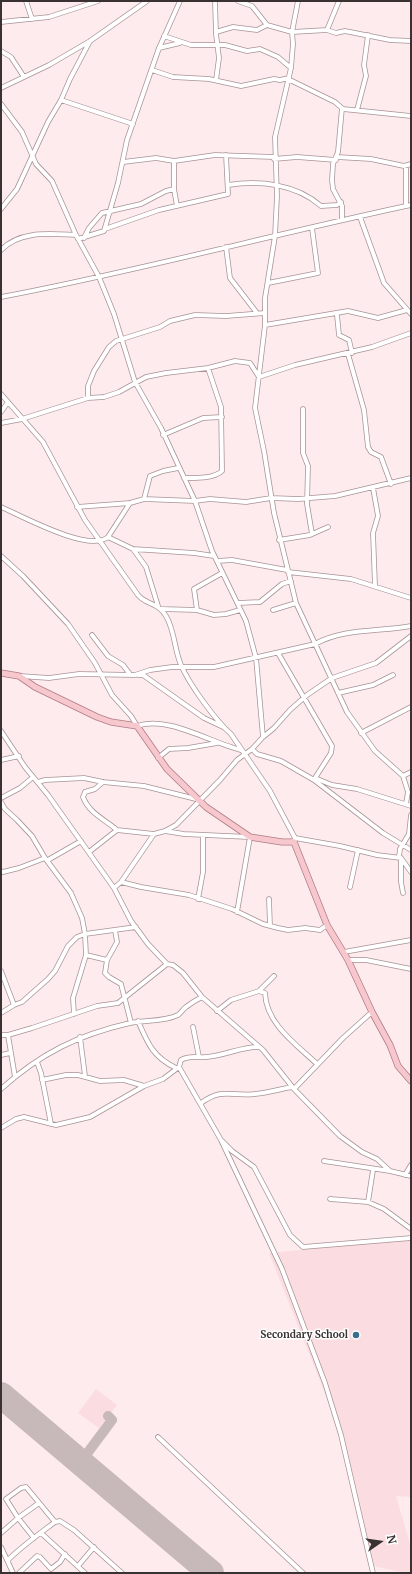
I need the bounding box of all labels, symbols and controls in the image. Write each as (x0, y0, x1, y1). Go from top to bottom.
place label: Secondary School (260, 1329, 348, 1341)
marker: Secondary School (351, 1330, 361, 1340)
north arrow (360, 1522, 400, 1562)
text: N (384, 1533, 399, 1545)

